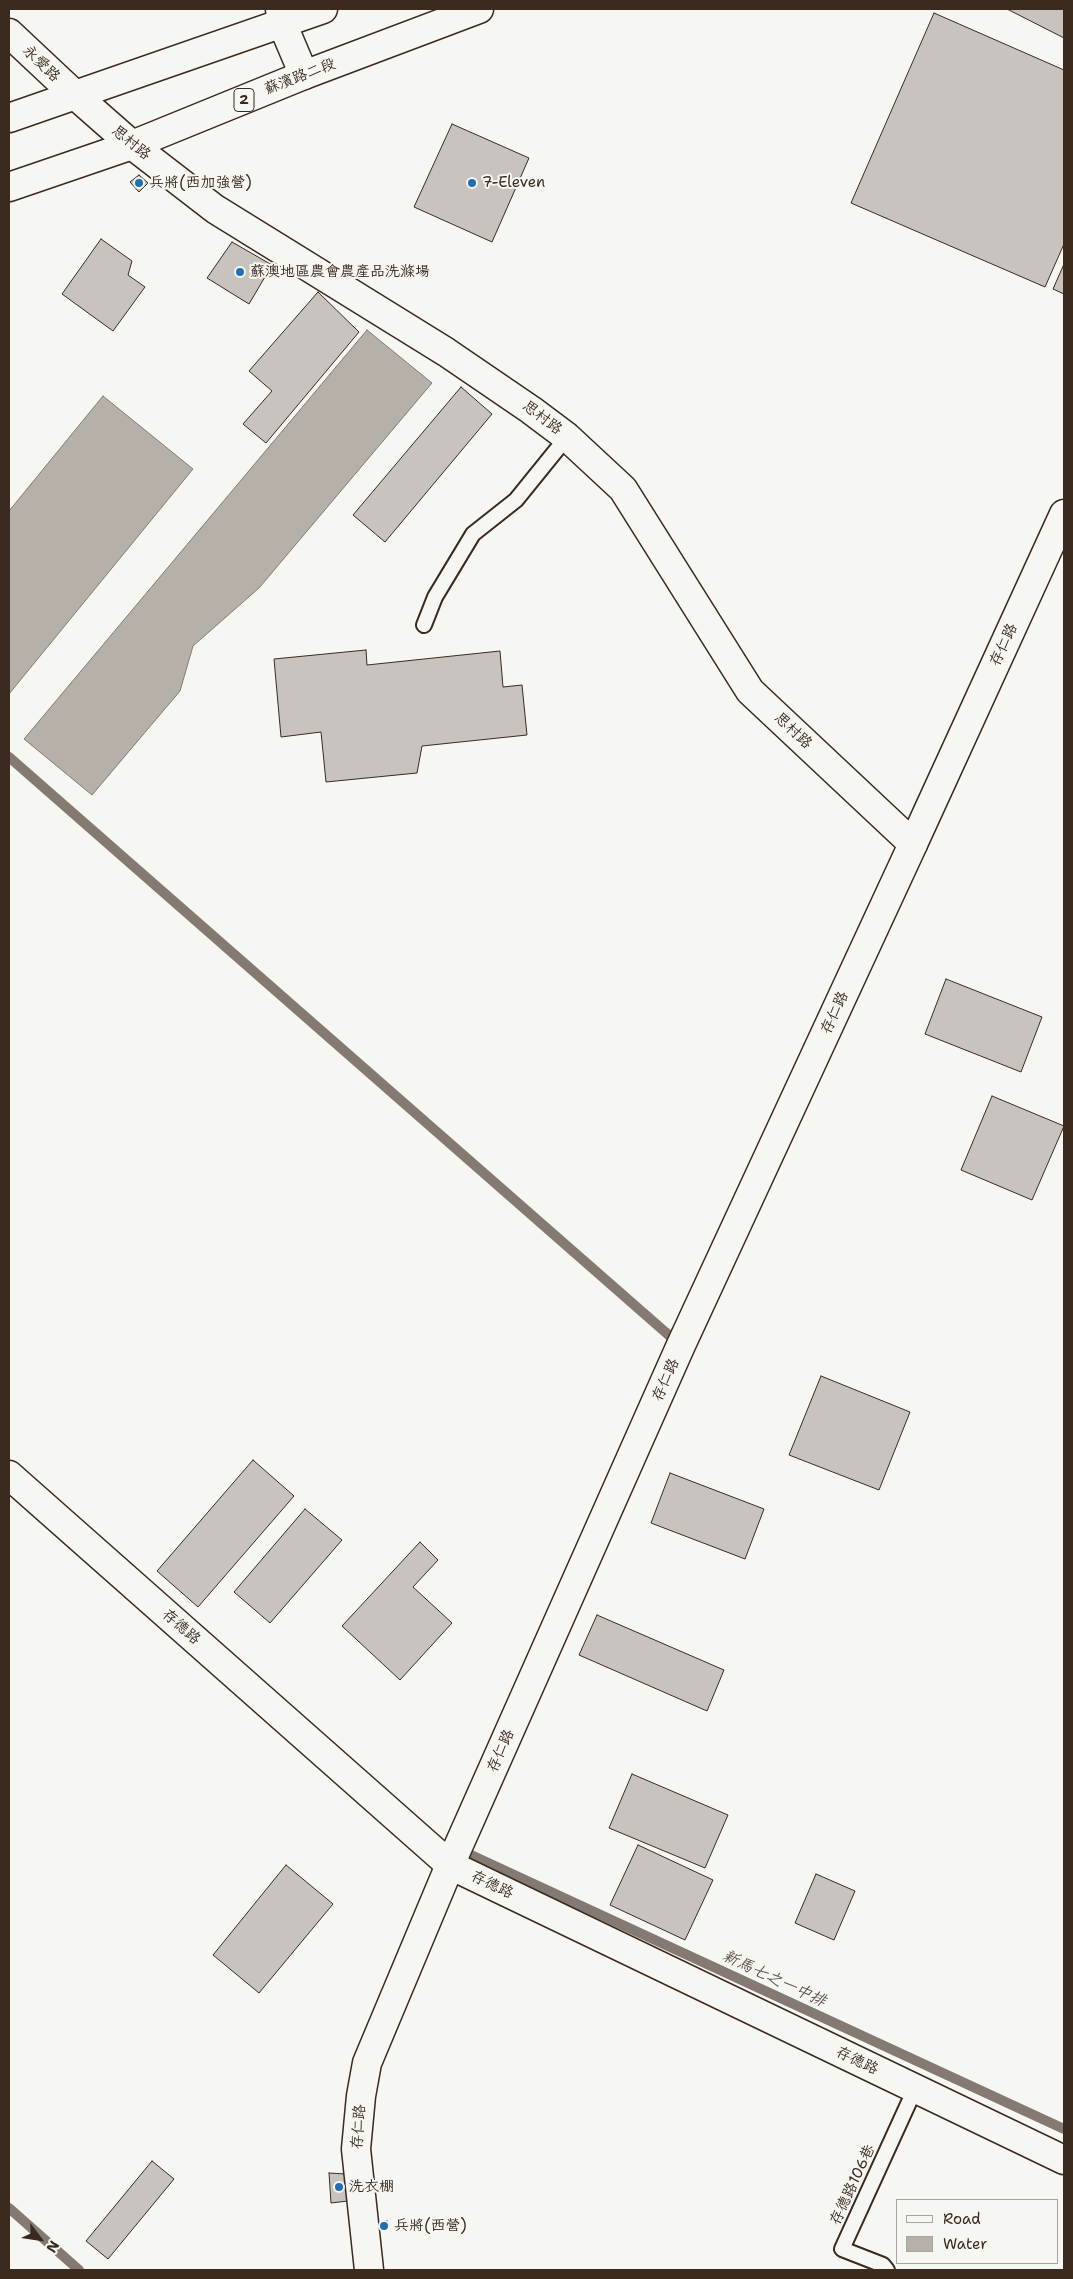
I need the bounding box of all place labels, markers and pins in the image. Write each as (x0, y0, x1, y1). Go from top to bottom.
place label: 兵將(西加強營) (149, 174, 252, 192)
place label: 7-Eleven (482, 174, 545, 192)
marker: 兵將(西加強營) (133, 177, 145, 189)
marker: 7-Eleven (466, 177, 478, 189)
place label: 蘇澳地區農會農產品洗滌場 (250, 263, 430, 281)
marker: 蘇澳地區農會農產品洗滌場 (234, 266, 246, 278)
place label: 洗衣棚 (349, 2178, 394, 2196)
marker: 洗衣棚 (333, 2181, 345, 2193)
place label: 兵將(西營) (394, 2217, 467, 2235)
marker: 兵將(西營) (378, 2220, 390, 2232)

